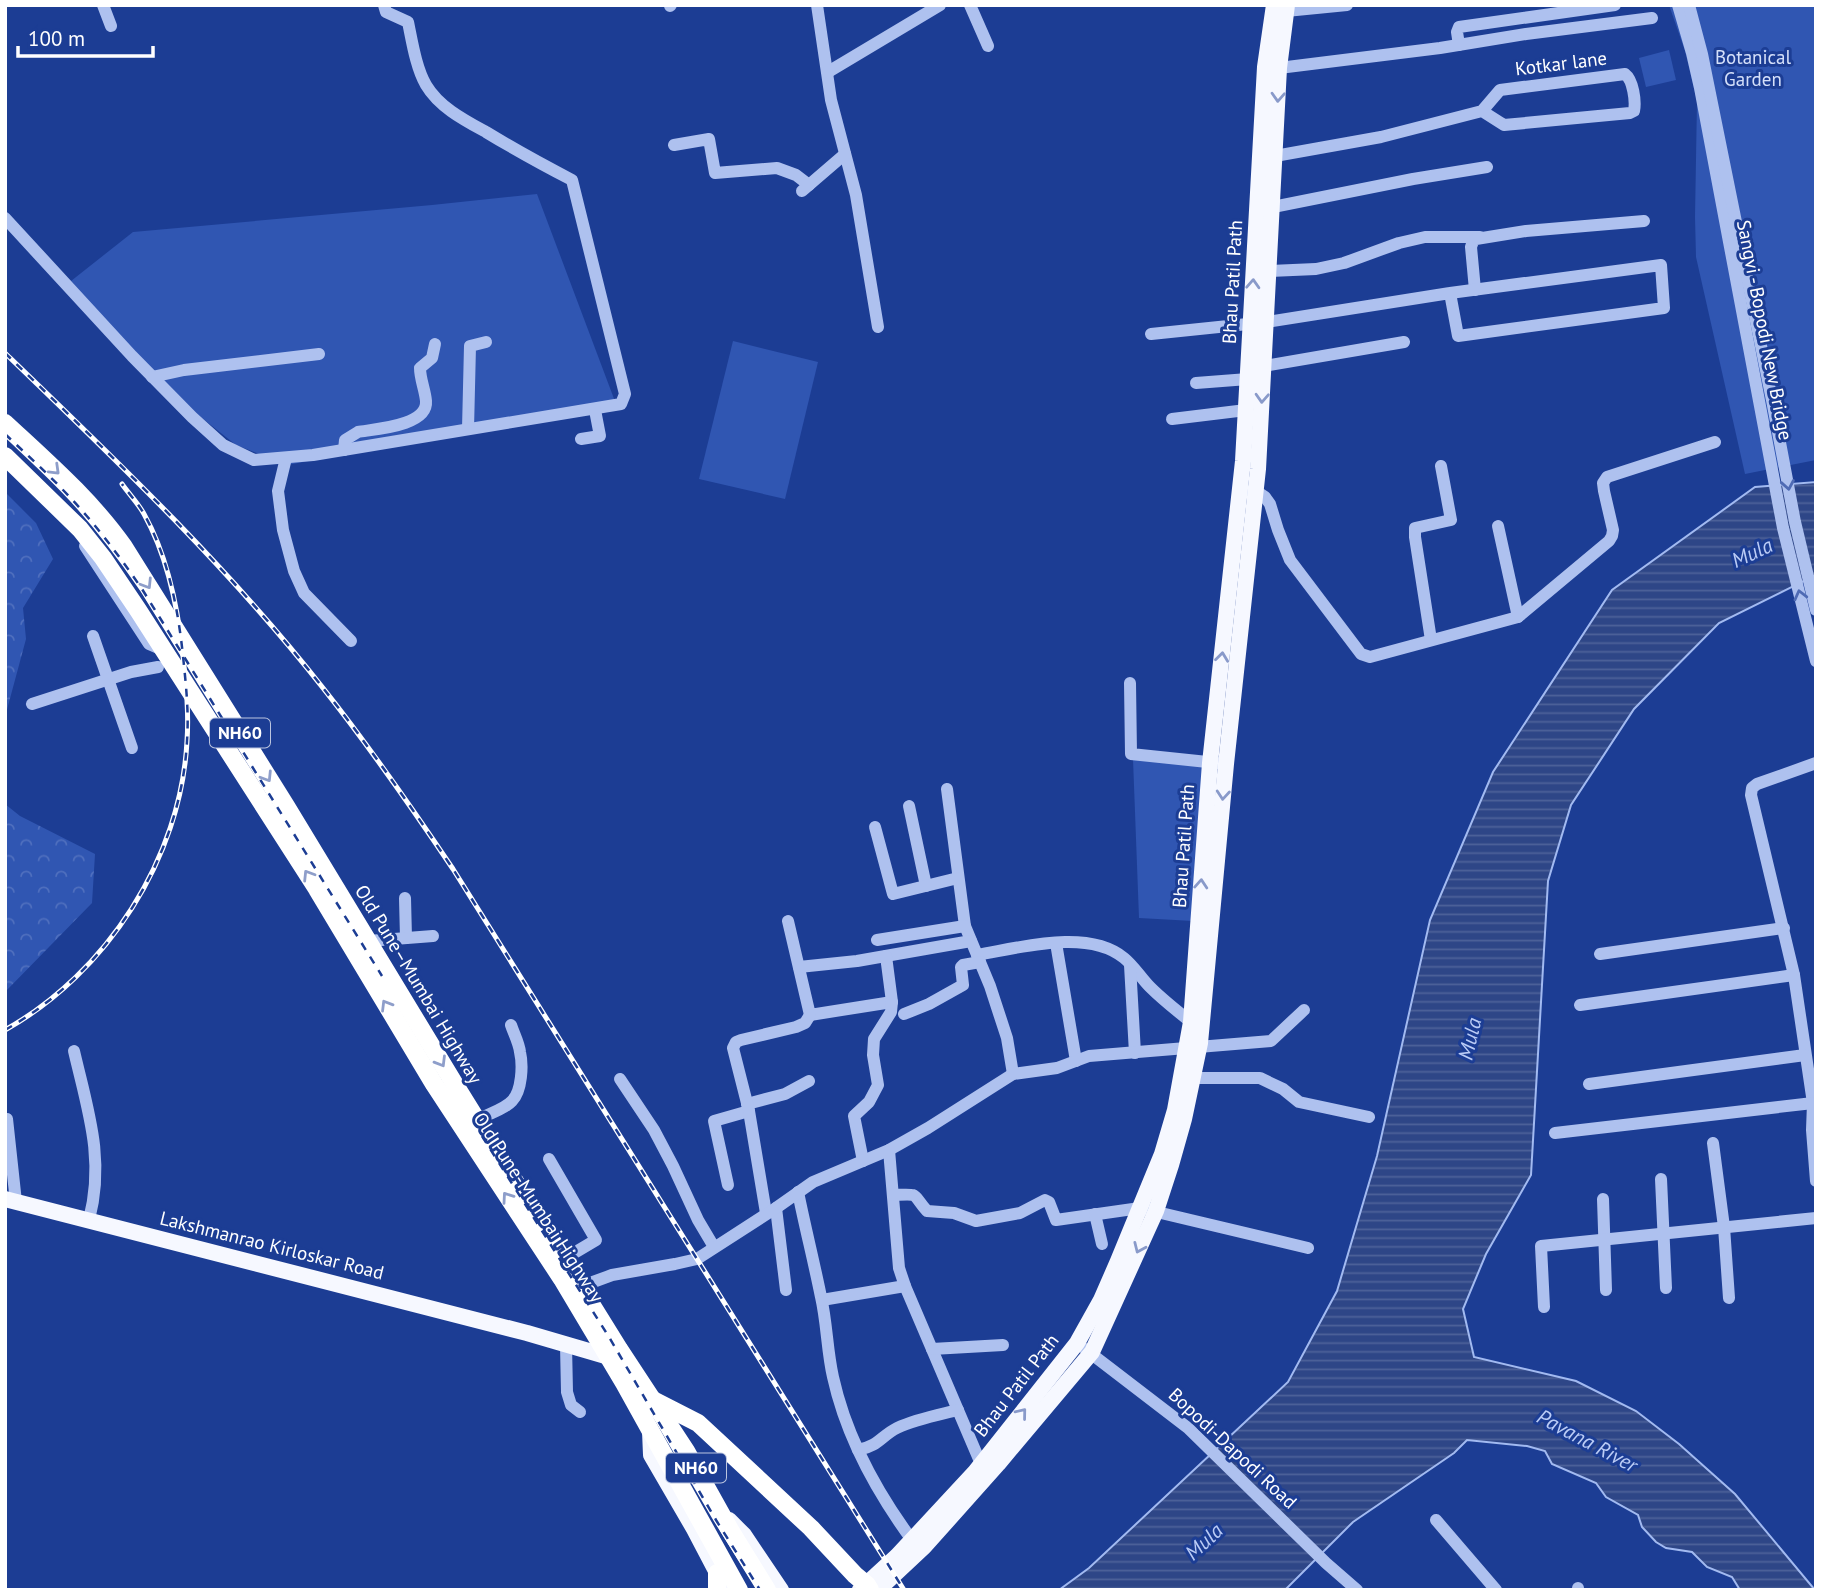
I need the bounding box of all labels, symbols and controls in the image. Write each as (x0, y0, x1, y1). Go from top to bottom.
scale bar (18, 14, 152, 58)
text: 100 m (28, 25, 85, 52)
street label: Kotkar lane (1514, 45, 1608, 81)
park label: Botanical Garden (1715, 45, 1792, 91)
one-way arrow (1270, 92, 1285, 103)
street label: Sangvi - Bopodi New Bridge (1732, 218, 1798, 442)
street label: Bhau Patil Path (1217, 219, 1247, 345)
one-way arrow (1246, 279, 1261, 290)
one-way arrow (1255, 393, 1270, 404)
one-way arrow (46, 461, 59, 474)
one-way arrow (1780, 479, 1795, 491)
water label: Mula (1727, 531, 1777, 574)
one-way arrow (138, 576, 151, 589)
one-way arrow (1794, 589, 1808, 601)
one-way arrow (1214, 652, 1229, 663)
road number: NH60 (210, 718, 270, 748)
one-way arrow (259, 769, 272, 782)
street label: Bhau Patil Path (1167, 783, 1199, 909)
one-way arrow (1216, 790, 1231, 801)
one-way arrow (304, 869, 317, 882)
one-way arrow (1193, 878, 1208, 889)
street label: Old Pune–Mumbai Highway (350, 880, 488, 1088)
one-way arrow (382, 999, 395, 1012)
water label: Mula (1452, 1014, 1488, 1063)
one-way arrow (433, 1054, 446, 1067)
street label: Old Pune-Mumbai Highway (468, 1107, 610, 1307)
one-way arrow (503, 1192, 515, 1205)
street label: Lakshmanrao Kirloskar Road (158, 1206, 386, 1284)
one-way arrow (1133, 1240, 1147, 1253)
street label: Bhau Patil Path (968, 1329, 1064, 1441)
street label: Bopodi-Dapodi Road (1164, 1382, 1302, 1514)
water label: Pavana River (1532, 1403, 1644, 1479)
one-way arrow (1014, 1409, 1026, 1422)
road number: NH60 (666, 1454, 726, 1483)
water label: Mula (1179, 1517, 1229, 1566)

